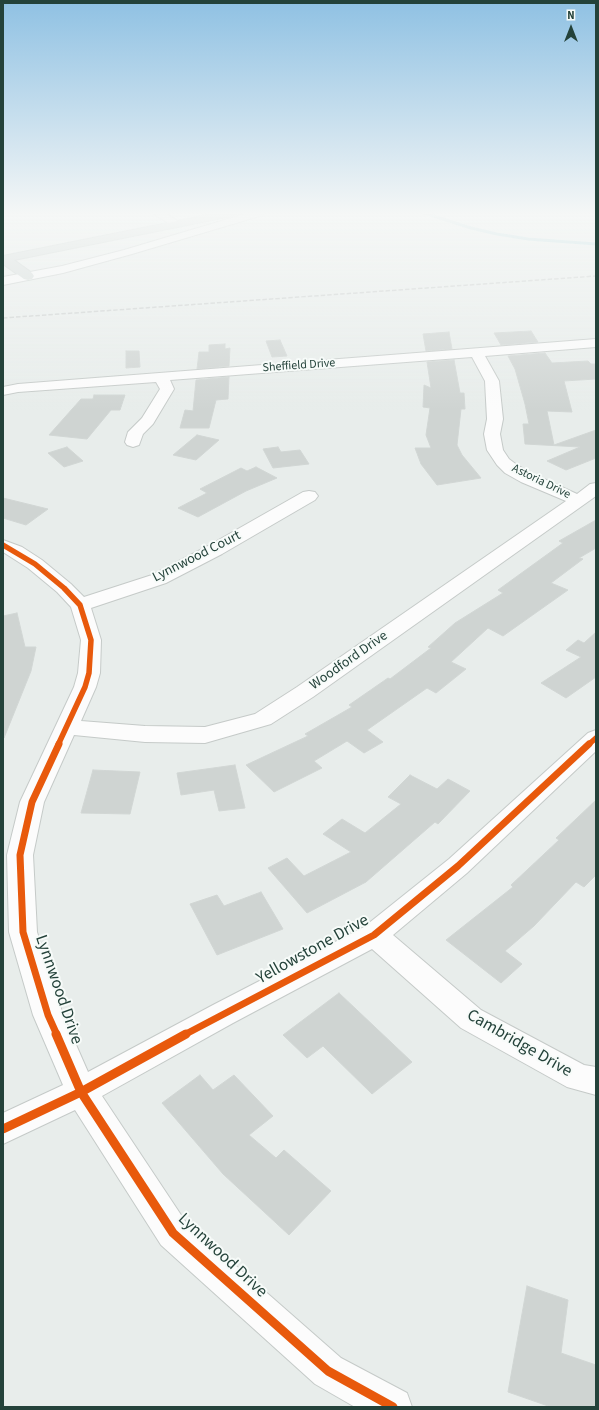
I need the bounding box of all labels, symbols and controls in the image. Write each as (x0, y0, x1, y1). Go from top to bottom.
north arrow (551, 8, 591, 48)
text: N (567, 8, 575, 23)
street label: Sheffield Drive (262, 356, 336, 376)
street label: Astoria Drive (509, 462, 573, 502)
street label: Lynnwood Court (150, 528, 244, 586)
street label: Woodford Drive (307, 628, 391, 694)
street label: Yellowstone Drive (253, 911, 373, 989)
street label: Lynnwood Drive (30, 933, 86, 1047)
street label: Cambridge Drive (463, 1006, 575, 1082)
street label: Lynnwood Drive (173, 1210, 271, 1302)

